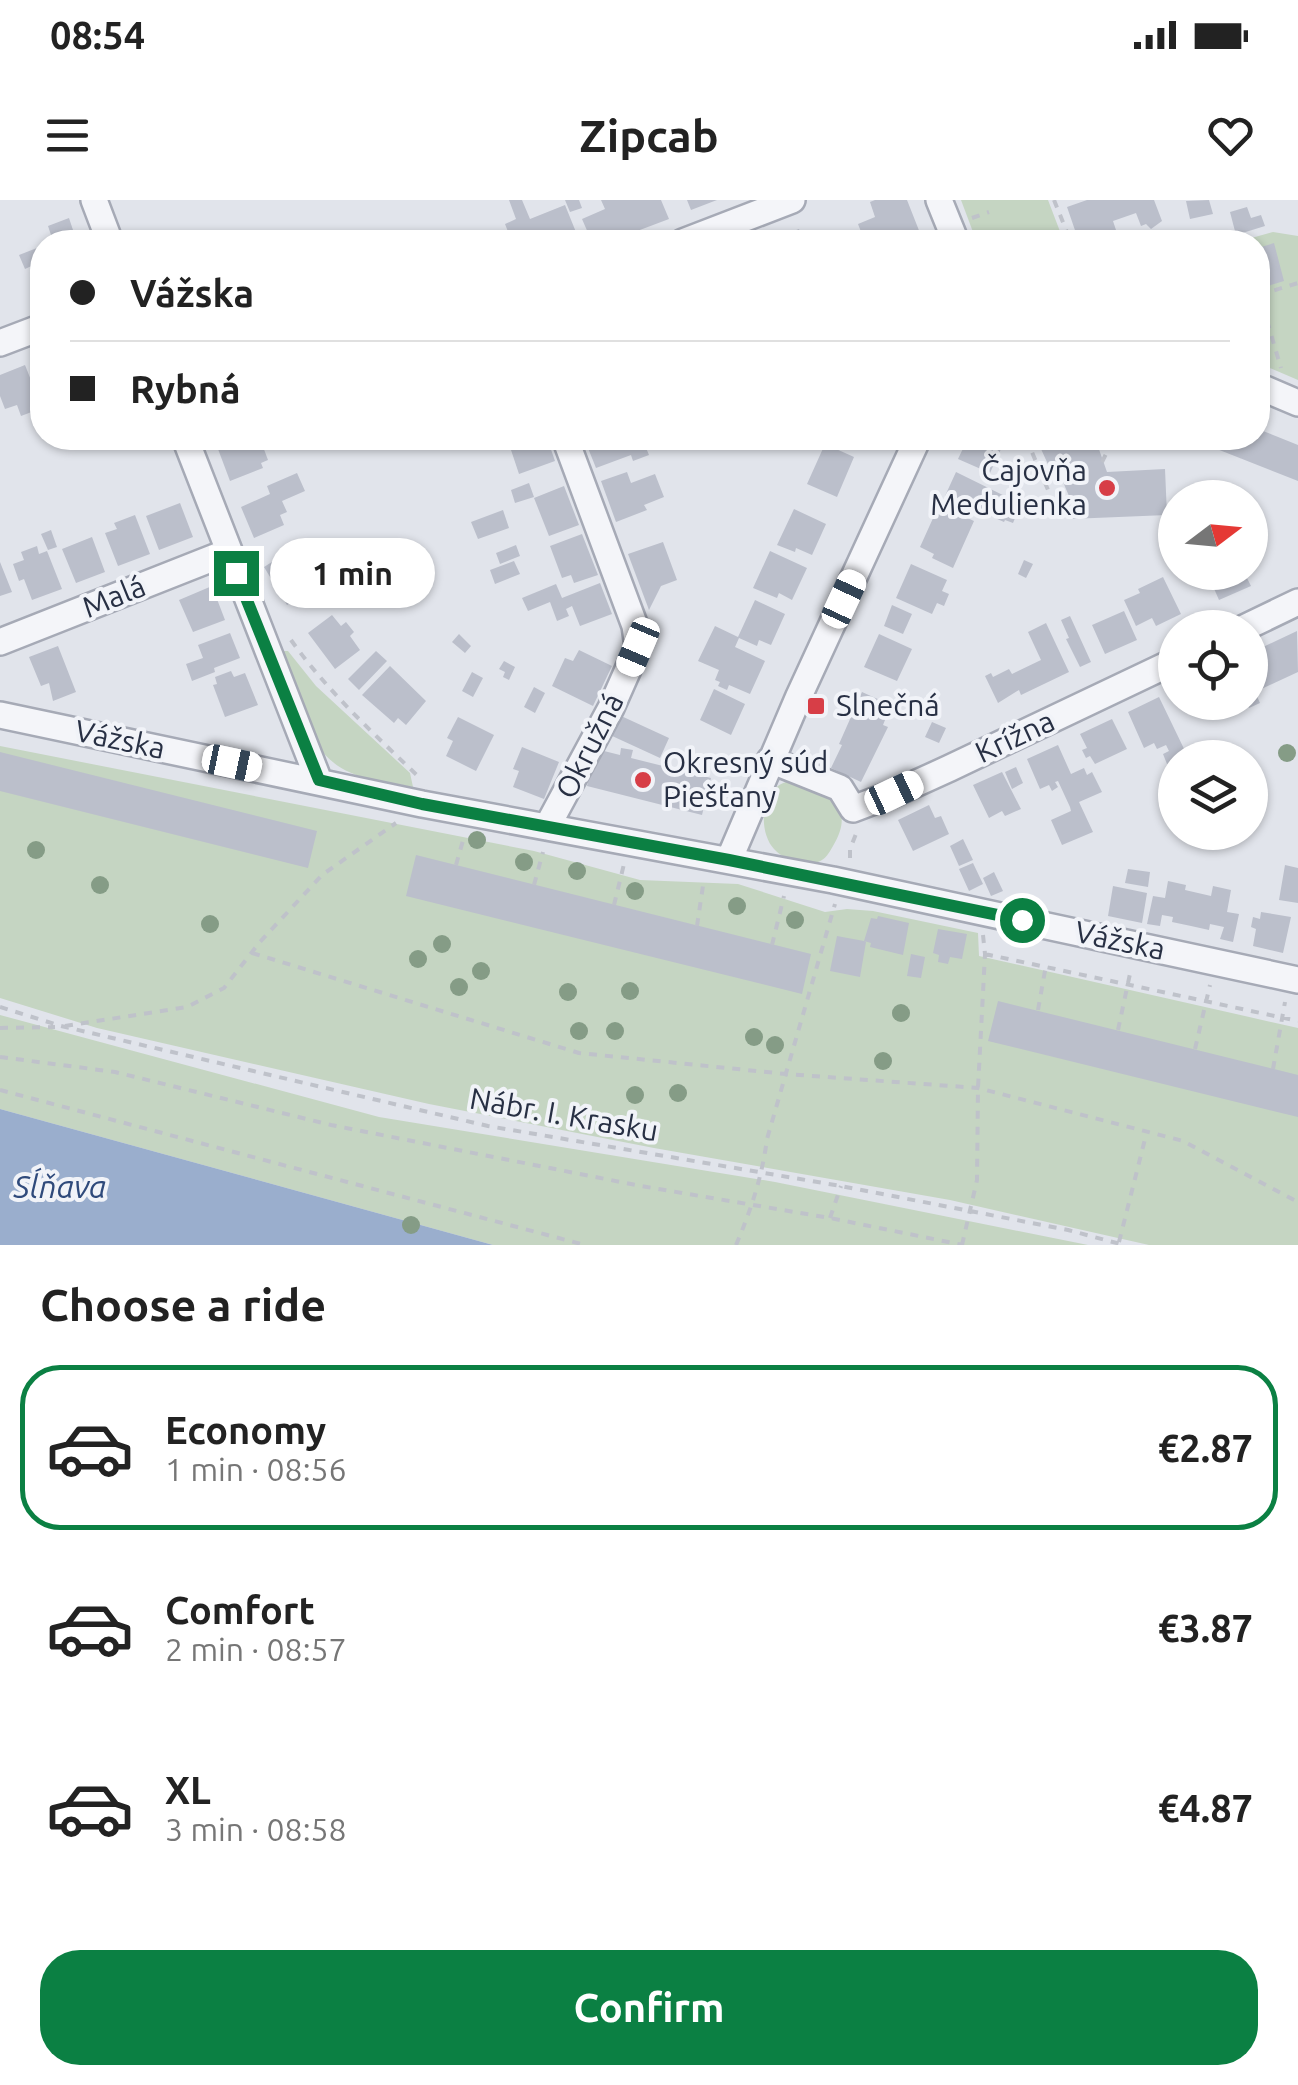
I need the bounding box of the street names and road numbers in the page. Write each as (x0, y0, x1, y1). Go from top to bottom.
street label: Malá (77, 568, 150, 624)
street label: Okružná (548, 687, 630, 804)
street label: Krížna (970, 703, 1060, 769)
street label: Vážska (72, 713, 168, 765)
street label: Vážska (1072, 914, 1168, 966)
street label: Nábr. I. Krasku (467, 1081, 661, 1147)

